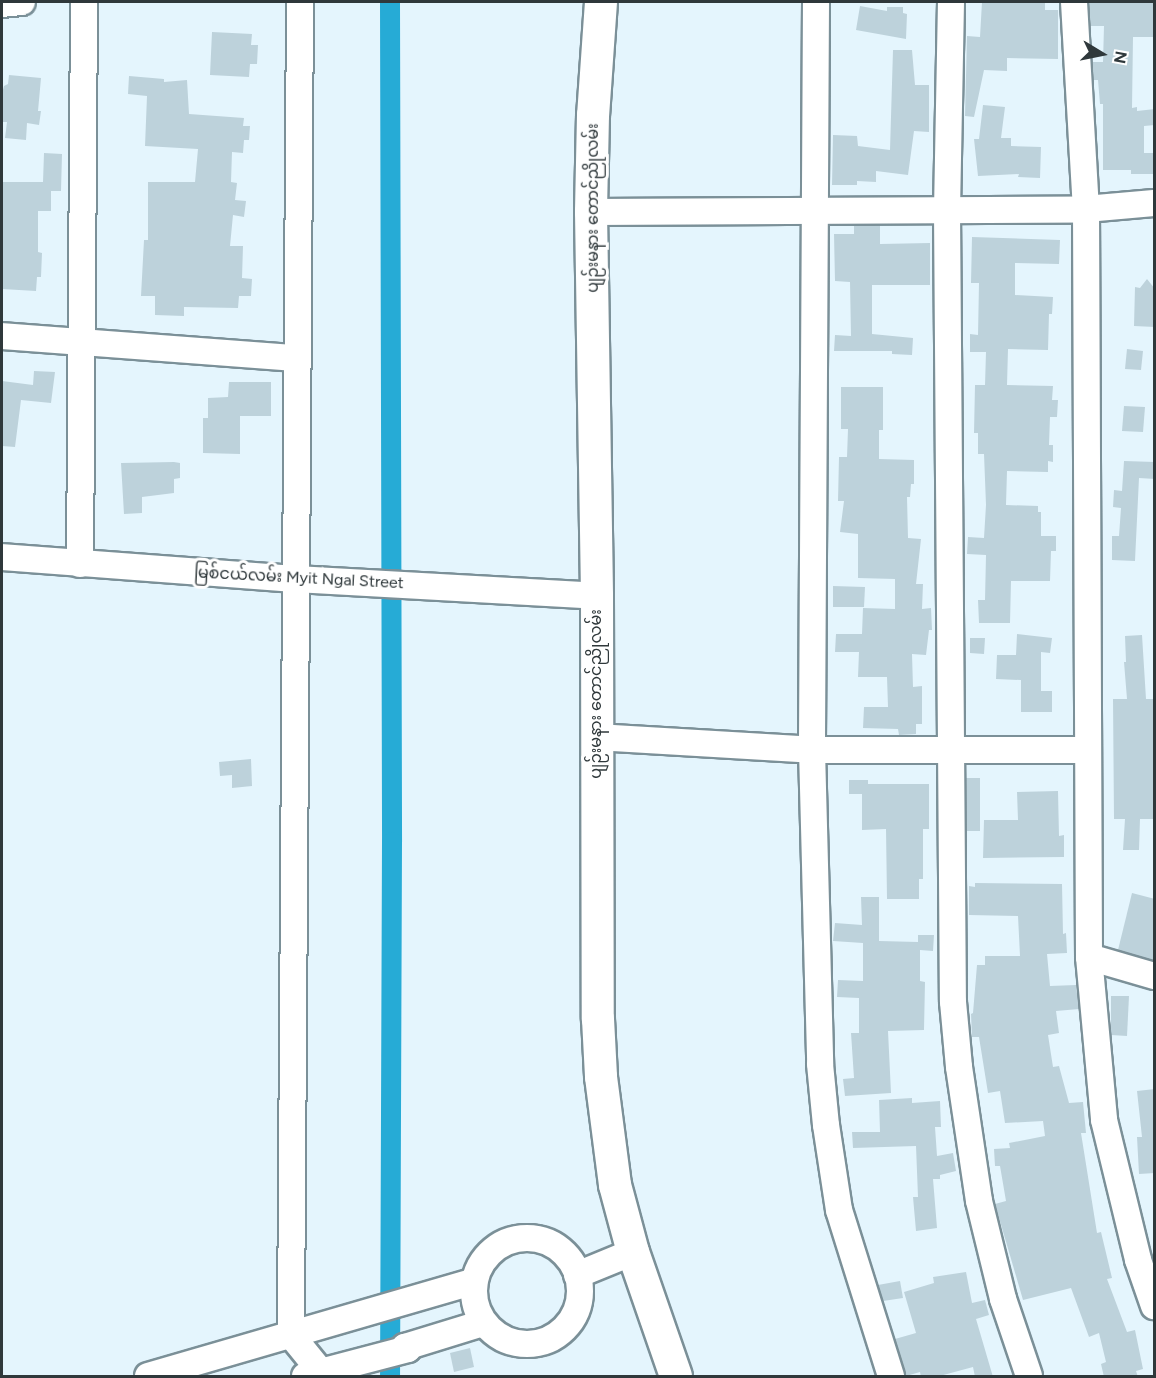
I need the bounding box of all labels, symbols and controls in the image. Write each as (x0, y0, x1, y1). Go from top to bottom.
north arrow (1072, 24, 1132, 84)
text: N (1110, 49, 1131, 65)
street label: ပျဉ်းမနား တောင်ညိုလမ်း (583, 123, 603, 293)
street label: မြစ်ငယ်လမ်း Myit Ngal Street (194, 563, 404, 593)
street label: ပျဉ်းမနား တောင်ညိုလမ်း (586, 609, 606, 779)

